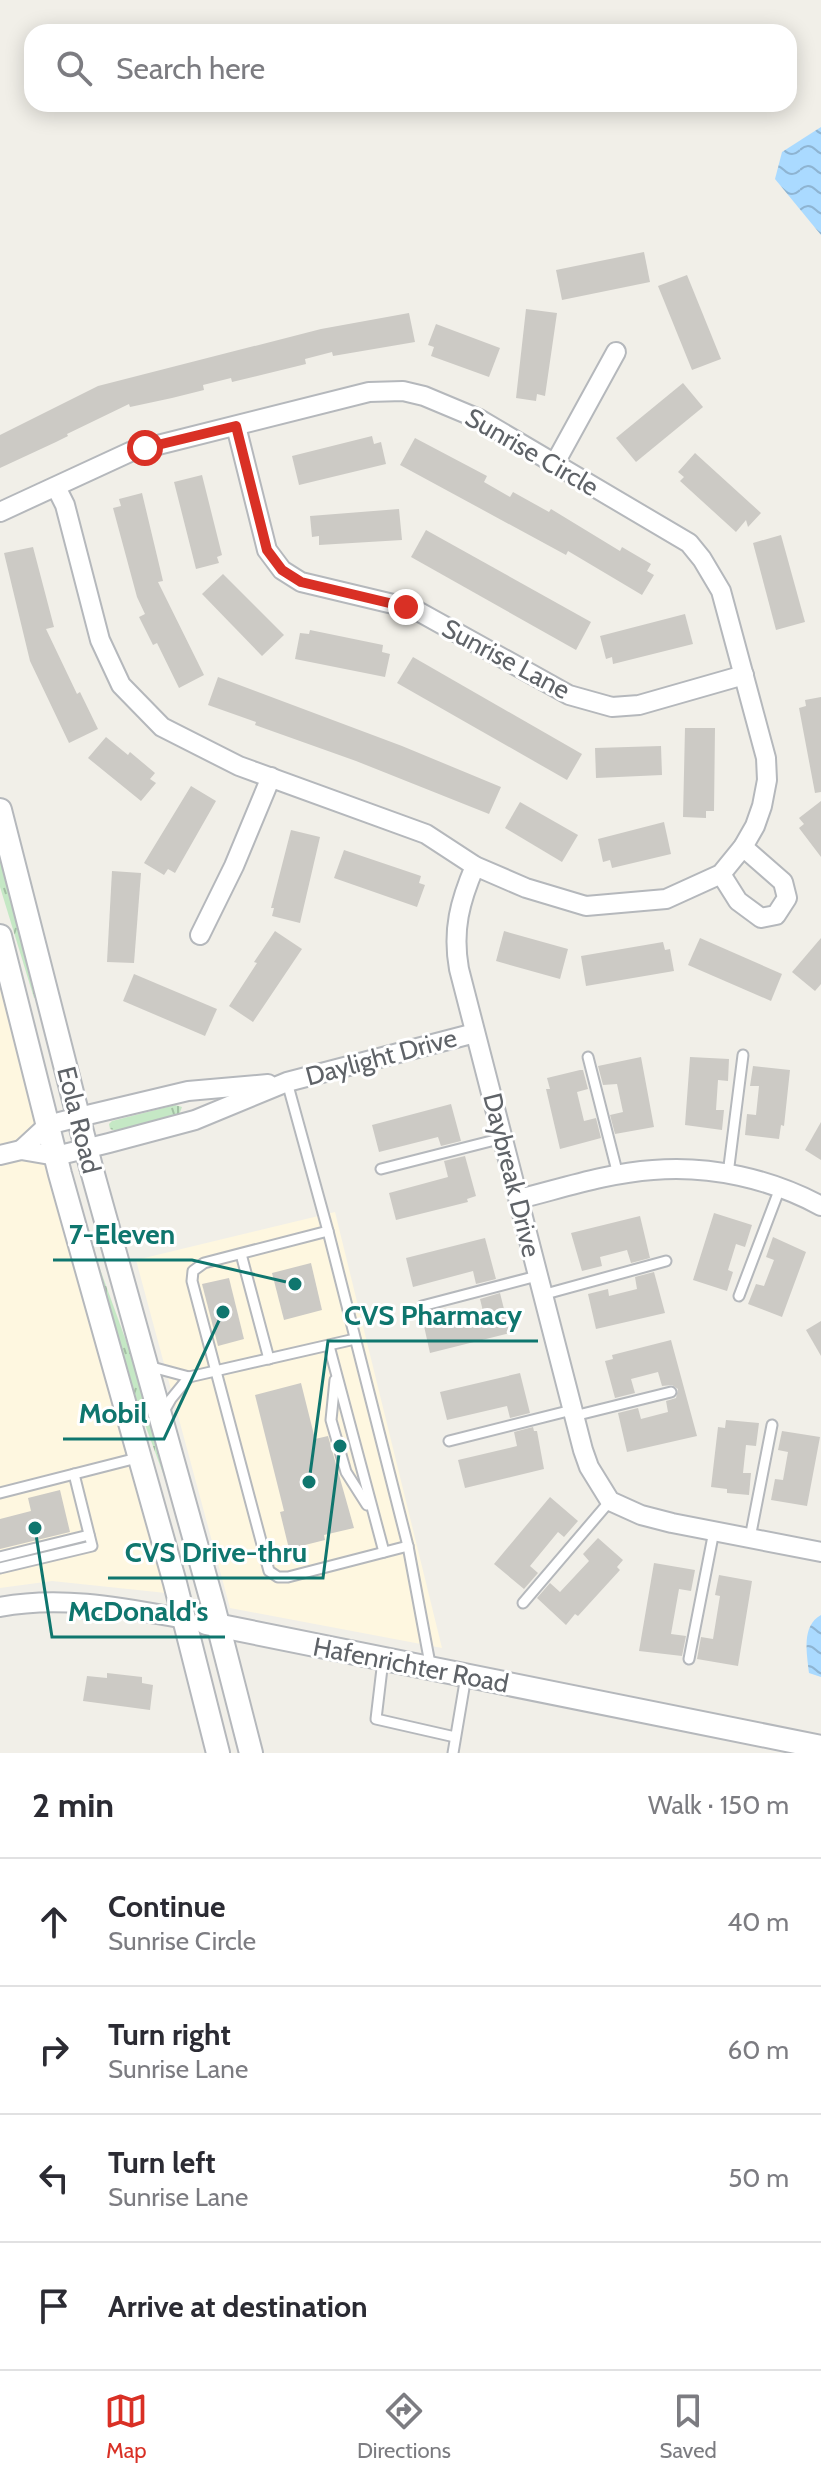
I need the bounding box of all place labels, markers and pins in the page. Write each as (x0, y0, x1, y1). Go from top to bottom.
callout: 7-Eleven (53, 1208, 192, 1260)
callout: CVS Pharmacy (328, 1289, 538, 1341)
callout: Mobil (63, 1387, 164, 1439)
callout: CVS Drive-thru (108, 1526, 323, 1578)
callout: McDonald's (52, 1585, 225, 1637)

